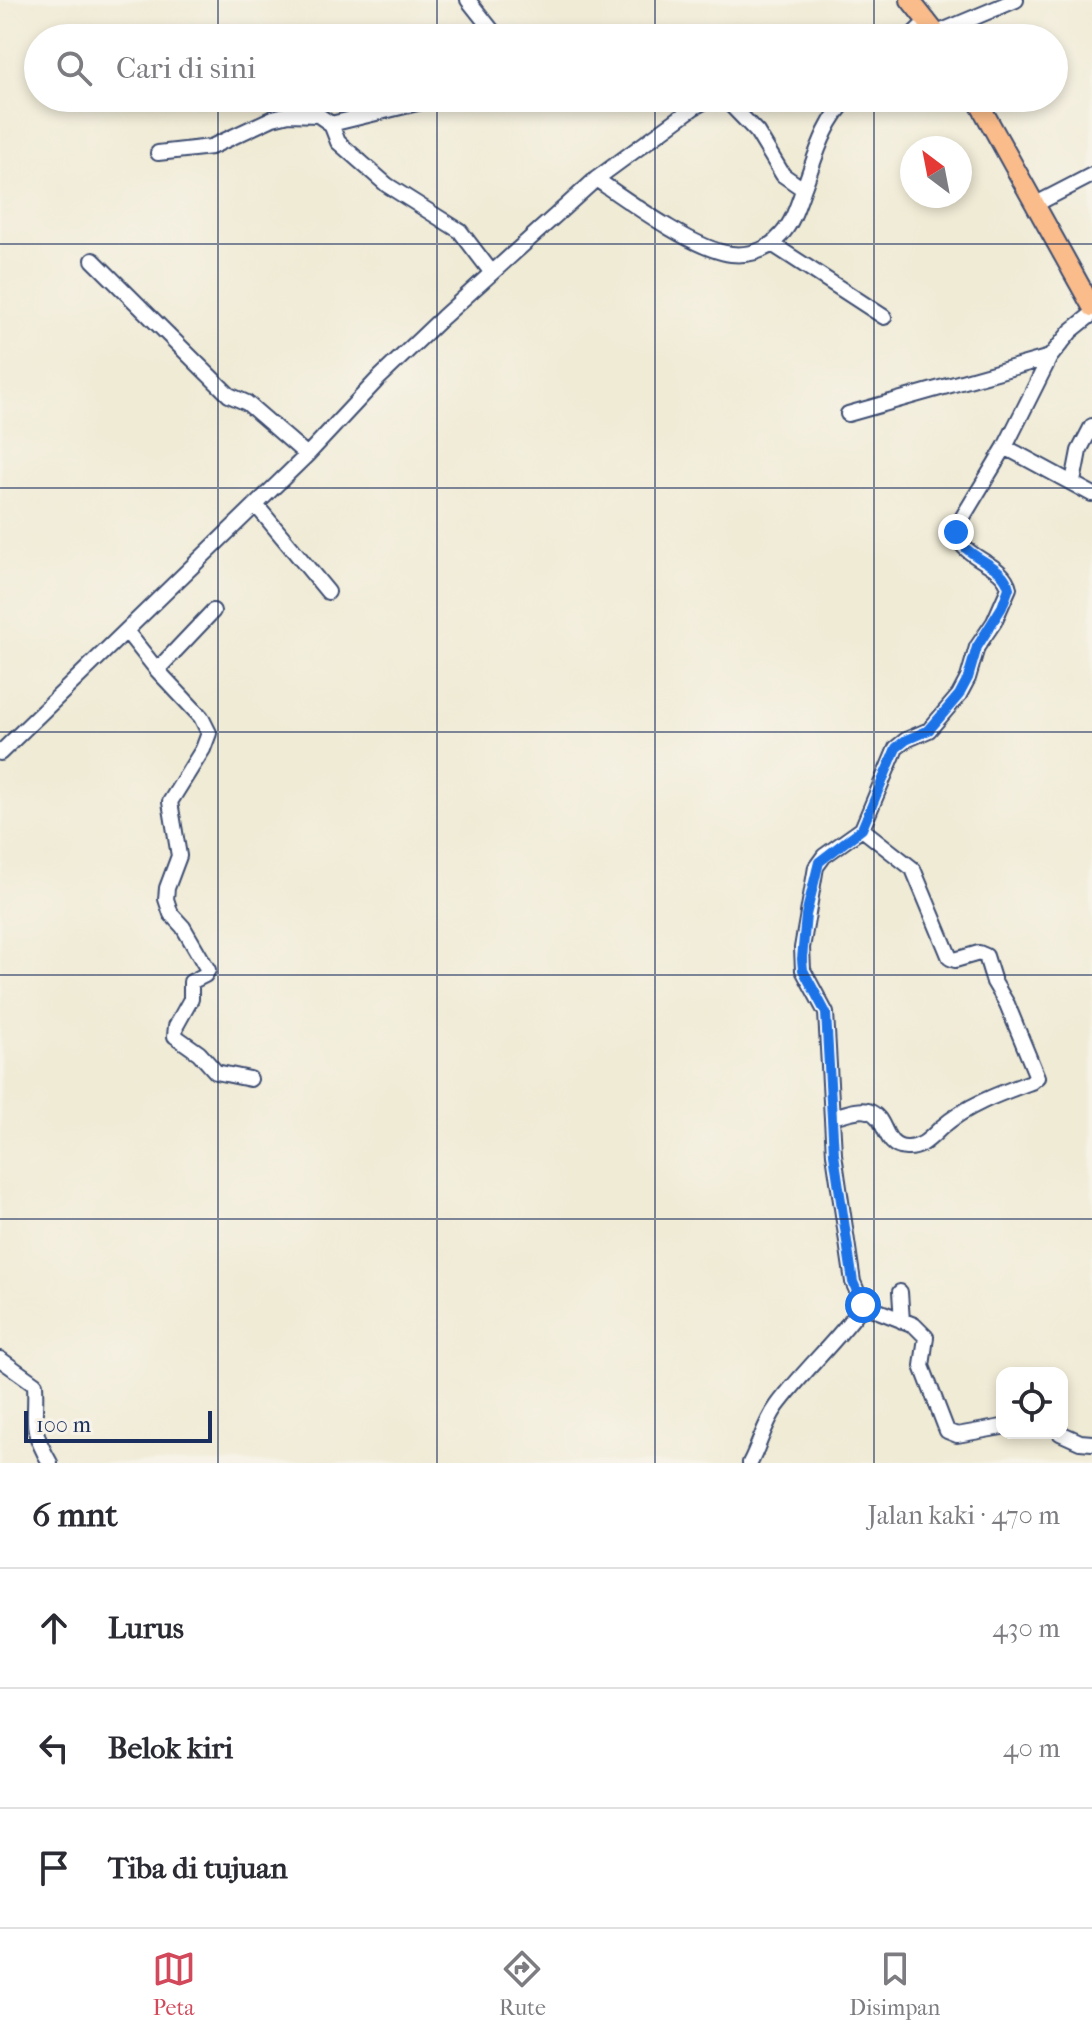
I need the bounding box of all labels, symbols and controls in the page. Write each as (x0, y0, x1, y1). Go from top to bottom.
search box (24, 24, 1068, 112)
icon: search (52, 46, 96, 90)
text: Cari di sini (116, 51, 256, 86)
north arrow (900, 136, 972, 208)
route end (938, 514, 974, 550)
route start (845, 1287, 881, 1323)
map controls (996, 1367, 1068, 1439)
button: locate (996, 1367, 1068, 1439)
scale bar (24, 1407, 212, 1443)
text: 100 m (36, 1412, 91, 1438)
text: 6 mnt (32, 1495, 118, 1535)
text: Jalan kaki · 470 m (867, 1500, 1060, 1531)
icon: ahead (32, 1606, 76, 1650)
text: Lurus (108, 1611, 184, 1646)
text: 430 m (992, 1613, 1060, 1644)
icon: left (32, 1726, 76, 1770)
text: Belok kiri (108, 1731, 233, 1766)
text: 40 m (1003, 1733, 1060, 1764)
icon: arrive (32, 1846, 76, 1890)
text: Tiba di tujuan (108, 1851, 288, 1886)
tab: Peta (152, 1947, 196, 2021)
tab: Rute (499, 1947, 546, 2021)
tab: Disimpan (849, 1947, 940, 2021)

